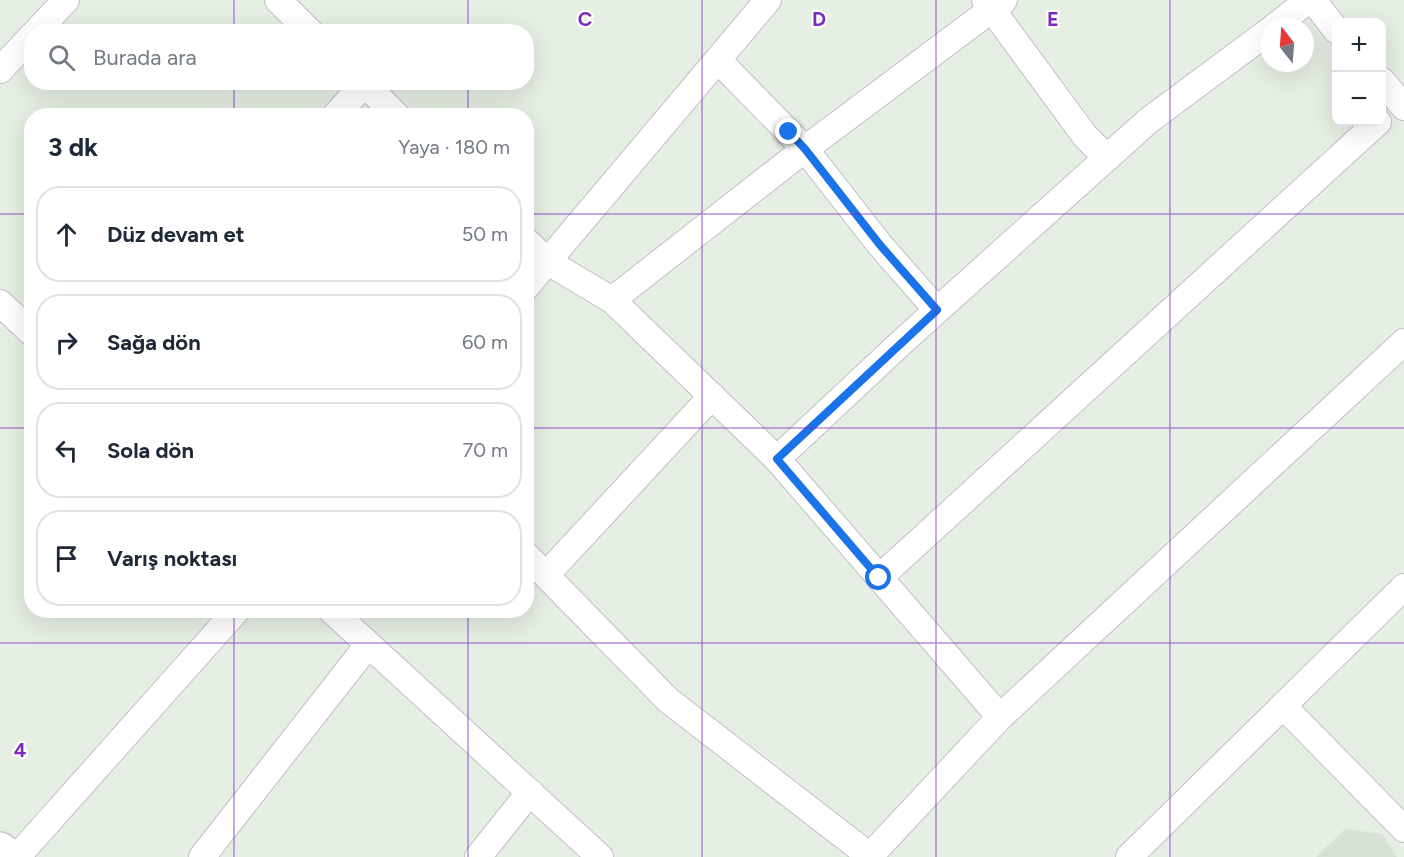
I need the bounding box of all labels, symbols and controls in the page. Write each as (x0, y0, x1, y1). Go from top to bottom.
text: C (578, 7, 592, 31)
text: D (812, 7, 826, 31)
text: E (1047, 7, 1059, 31)
north arrow (1260, 18, 1314, 72)
map controls (1332, 18, 1386, 126)
button: + (1332, 18, 1386, 72)
search box (24, 24, 534, 90)
icon: search (45, 41, 78, 74)
text: Burada ara (93, 44, 197, 71)
button: − (1332, 72, 1386, 126)
route end (775, 118, 801, 144)
text: 3 dk (48, 131, 98, 163)
text: Yaya · 180 m (398, 135, 510, 159)
icon: ahead (50, 218, 83, 251)
text: Düz devam et (107, 221, 244, 248)
text: 50 m (462, 222, 508, 246)
icon: right (50, 326, 83, 359)
text: Sağa dön (107, 329, 201, 356)
text: 60 m (462, 330, 508, 354)
icon: left (50, 434, 83, 467)
text: Sola dön (107, 437, 194, 464)
text: 70 m (462, 438, 508, 462)
icon: arrive (50, 542, 83, 575)
text: Varış noktası (107, 545, 237, 572)
route start (865, 564, 891, 590)
text: 4 (14, 738, 27, 762)

